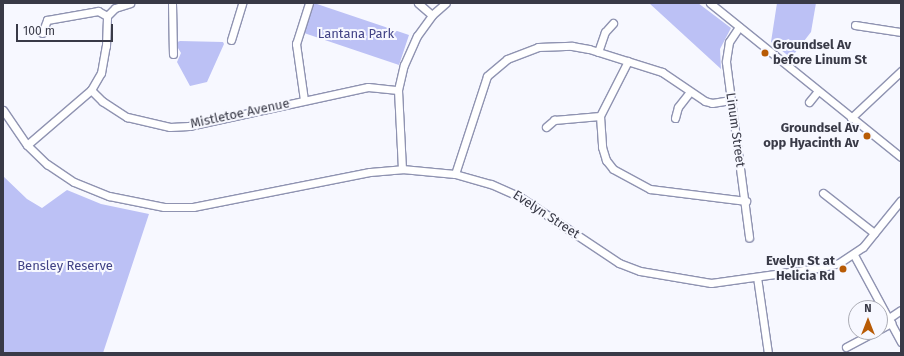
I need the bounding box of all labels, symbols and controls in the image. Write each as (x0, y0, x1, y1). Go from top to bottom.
scale bar (18, 16, 115, 42)
text: 100 m (23, 24, 55, 38)
park label: Lantana Park (318, 26, 394, 42)
place label: Groundsel Av before Linum St (773, 38, 867, 69)
marker: Groundsel Av before Linum St (760, 48, 770, 58)
street label: Linum Street (722, 92, 748, 168)
street label: Mistletoe Avenue (189, 96, 291, 132)
place label: Groundsel Av opp Hyacinth Av (763, 121, 859, 152)
marker: Groundsel Av opp Hyacinth Av (862, 131, 872, 141)
street label: Evelyn Street (510, 188, 582, 242)
place label: Evelyn St at Helicia Rd (766, 254, 835, 285)
park label: Bensley Reserve (17, 258, 113, 274)
marker: Evelyn St at Helicia Rd (838, 264, 848, 274)
north arrow (848, 300, 888, 340)
text: N (864, 302, 872, 315)

